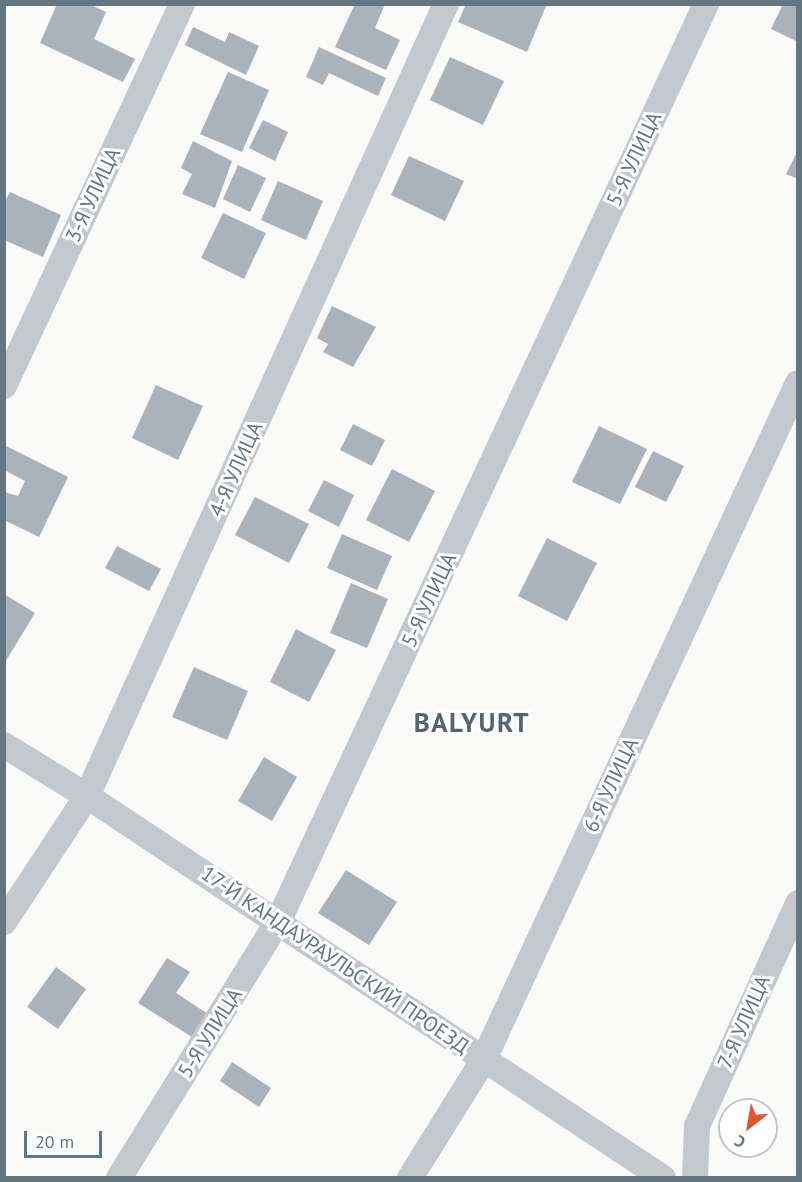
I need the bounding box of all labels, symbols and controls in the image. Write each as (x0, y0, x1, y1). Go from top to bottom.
street label: 5-Я УЛИЦА (601, 108, 667, 210)
street label: 3-Я УЛИЦА (60, 144, 126, 246)
street label: 4-Я УЛИЦА (204, 417, 268, 521)
street label: 5-Я УЛИЦА (396, 549, 462, 651)
district label: BALYURT (414, 707, 530, 739)
street label: 6-Я УЛИЦА (578, 734, 644, 836)
street label: 17-Й КАНДАУРАУЛЬСКИЙ ПРОЕЗД (196, 861, 474, 1059)
street label: 7-Я УЛИЦА (712, 971, 776, 1073)
street label: 5-Я УЛИЦА (172, 983, 248, 1083)
north arrow (718, 1098, 778, 1158)
scale bar (27, 1119, 105, 1157)
text: 20 m (35, 1130, 74, 1153)
text: С (731, 1131, 749, 1153)

